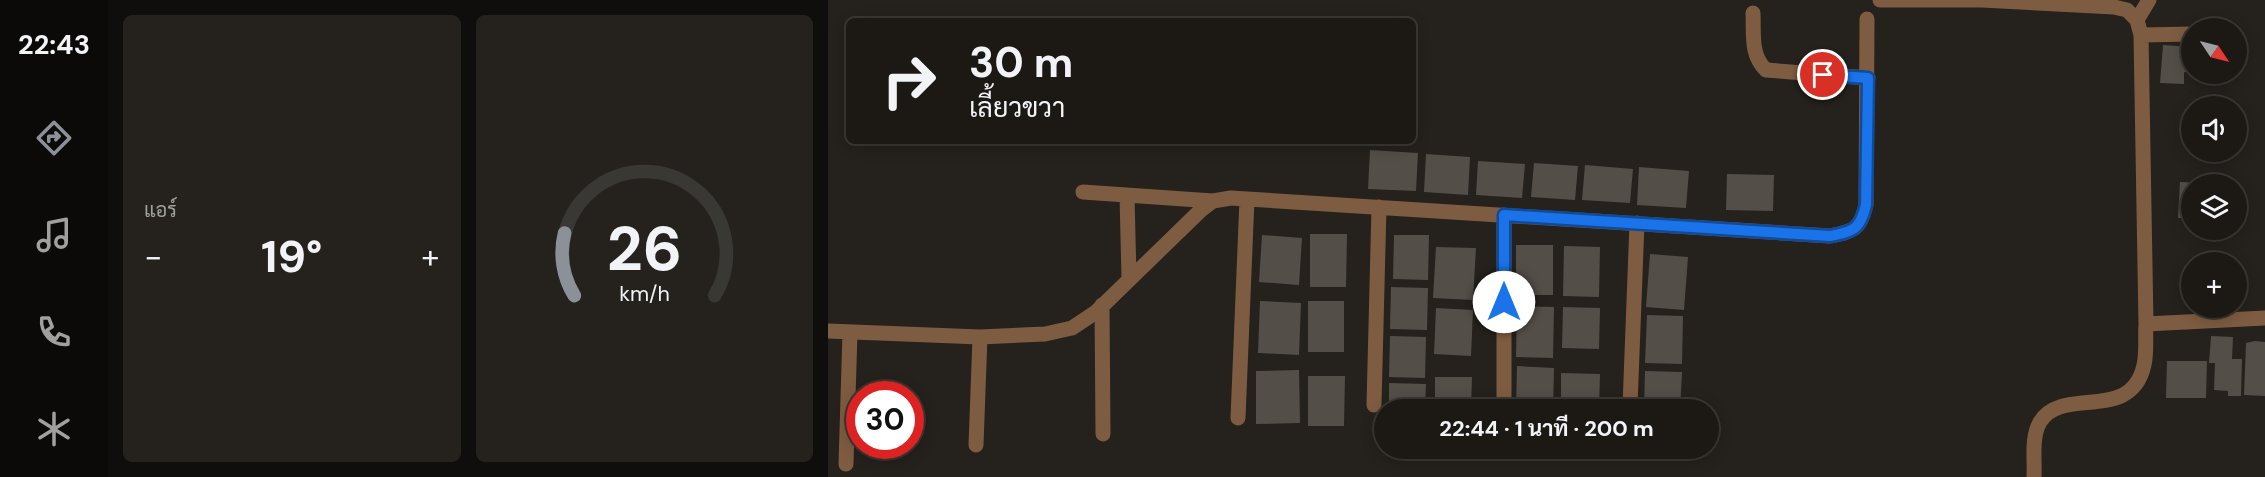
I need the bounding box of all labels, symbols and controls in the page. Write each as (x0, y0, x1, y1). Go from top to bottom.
north arrow (2181, 18, 2247, 84)
map controls (2181, 18, 2247, 318)
text: 22:43 (18, 27, 90, 62)
text: 30 m (969, 35, 1073, 90)
icon: right (870, 42, 948, 120)
pin (1797, 49, 1848, 100)
icon: arrive (1806, 58, 1839, 91)
text: เลี้ยวขวา (969, 90, 1065, 125)
button: sound (2181, 96, 2247, 162)
icon: directions (33, 117, 75, 159)
button: layers (2181, 174, 2247, 240)
text: แอร์ (144, 197, 177, 223)
text: 26 (606, 208, 682, 289)
icon: music (33, 214, 75, 256)
text: 19° (261, 227, 322, 286)
text: − (144, 235, 162, 278)
text: + (421, 235, 439, 278)
button: + (2181, 252, 2247, 318)
position arrow (1472, 270, 1536, 334)
text: km/h (619, 280, 670, 308)
icon: phone (33, 311, 75, 353)
speed limit sign: 30 (846, 381, 924, 459)
icon: climate (33, 408, 75, 450)
text: 22:44 · 1 นาที · 200 m (1439, 414, 1654, 443)

